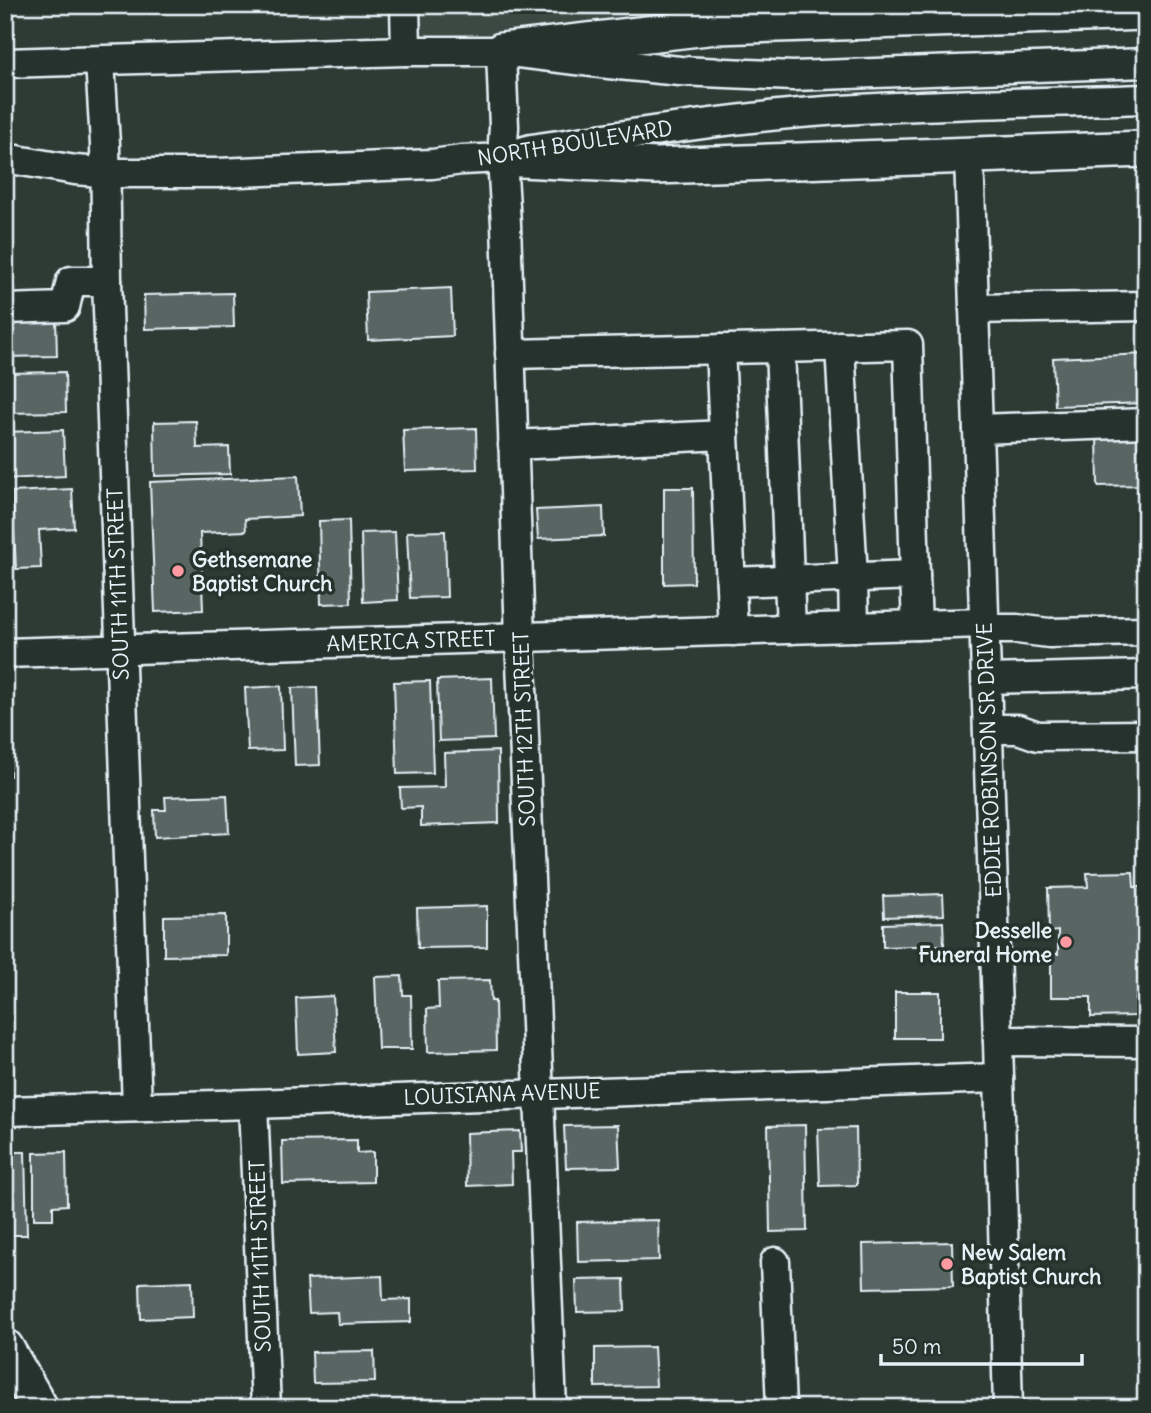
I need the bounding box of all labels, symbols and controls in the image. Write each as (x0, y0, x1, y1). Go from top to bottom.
street label: NORTH BOULEVARD (476, 114, 674, 172)
street label: SOUTH 11TH STREET (101, 487, 135, 681)
place label: Gethsemane Baptist Church (192, 546, 332, 597)
marker: Gethsemane Baptist Church (170, 563, 186, 579)
street label: EDDIE ROBINSON SR DRIVE (971, 622, 1007, 898)
street label: AMERICA STREET (326, 625, 496, 657)
street label: SOUTH 12TH STREET (507, 631, 541, 827)
place label: Desselle Funeral Home (919, 917, 1052, 968)
marker: Desselle Funeral Home (1058, 934, 1074, 950)
street label: LOUISIANA AVENUE (403, 1077, 601, 1111)
street label: SOUTH 11TH STREET (243, 1159, 277, 1353)
place label: New Salem Baptist Church (961, 1239, 1101, 1290)
marker: New Salem Baptist Church (939, 1256, 955, 1272)
scale bar (881, 1322, 1083, 1366)
text: 50 m (892, 1333, 941, 1360)

